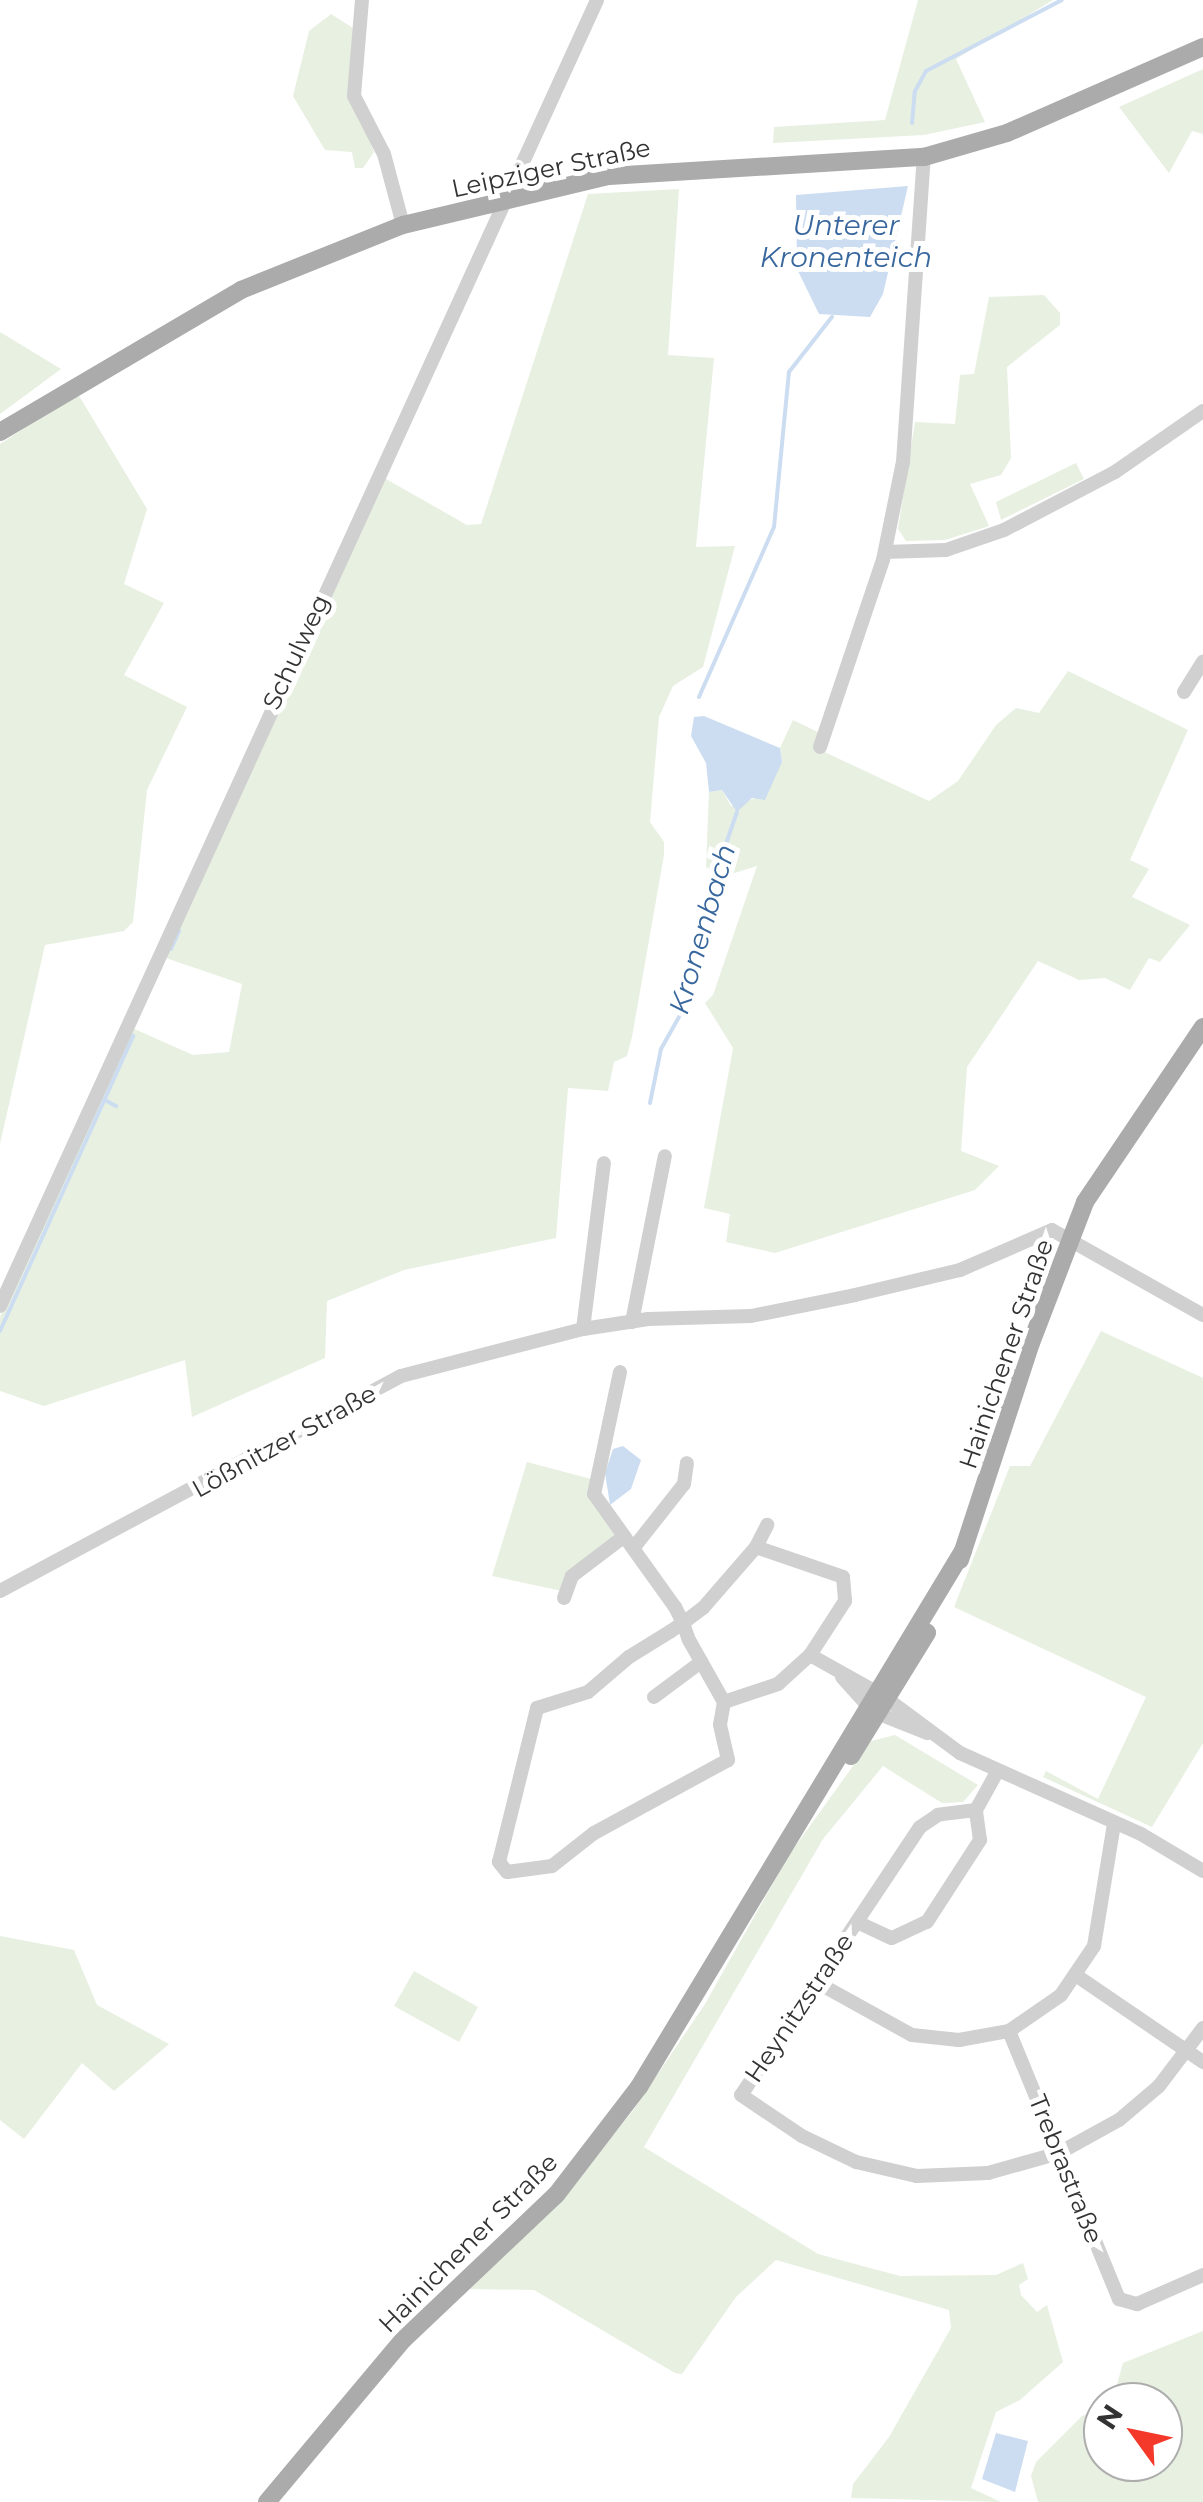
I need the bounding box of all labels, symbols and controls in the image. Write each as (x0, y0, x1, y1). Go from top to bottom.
street label: Leipziger Straße (449, 132, 653, 204)
water label: Unterer Kronenteich (760, 208, 932, 274)
street label: Schulweg (256, 590, 336, 714)
water label: Kronenbach (662, 840, 742, 1018)
street label: Hainichener Straße (953, 1235, 1059, 1473)
street label: Lößnitzer Straße (187, 1378, 381, 1504)
street label: Heynitzstraße (738, 1928, 860, 2088)
street label: Trebrastraße (1023, 2090, 1109, 2248)
street label: Hainichener Straße (372, 2147, 564, 2339)
north arrow (1083, 2382, 1183, 2482)
text: N (1089, 2398, 1130, 2435)

